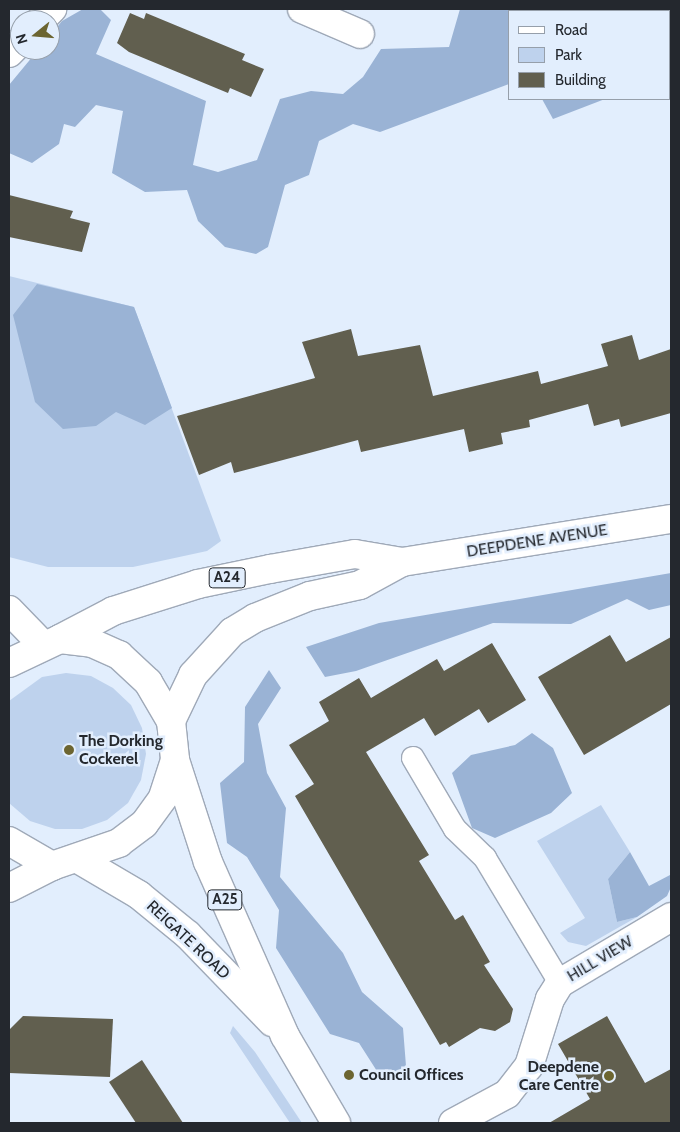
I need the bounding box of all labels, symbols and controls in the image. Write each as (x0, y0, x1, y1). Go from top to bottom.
north arrow (10, 10, 60, 60)
legend (508, 10, 670, 100)
text: Road (555, 21, 588, 39)
text: N (12, 32, 32, 46)
text: Park (555, 46, 582, 64)
text: Building (555, 71, 606, 89)
street label: DEEPDENE AVENUE (465, 520, 609, 562)
road number: A24 (208, 566, 246, 590)
place label: The Dorking Cockerel (79, 731, 163, 769)
marker: The Dorking Cockerel (63, 744, 75, 756)
road number: A25 (206, 888, 244, 912)
street label: REIGATE ROAD (142, 897, 234, 983)
street label: HILL VIEW (564, 932, 636, 986)
place label: Deepdene Care Centre (519, 1057, 599, 1095)
place label: Council Offices (359, 1065, 464, 1085)
marker: Council Offices (343, 1069, 355, 1081)
marker: Deepdene Care Centre (603, 1070, 615, 1082)

